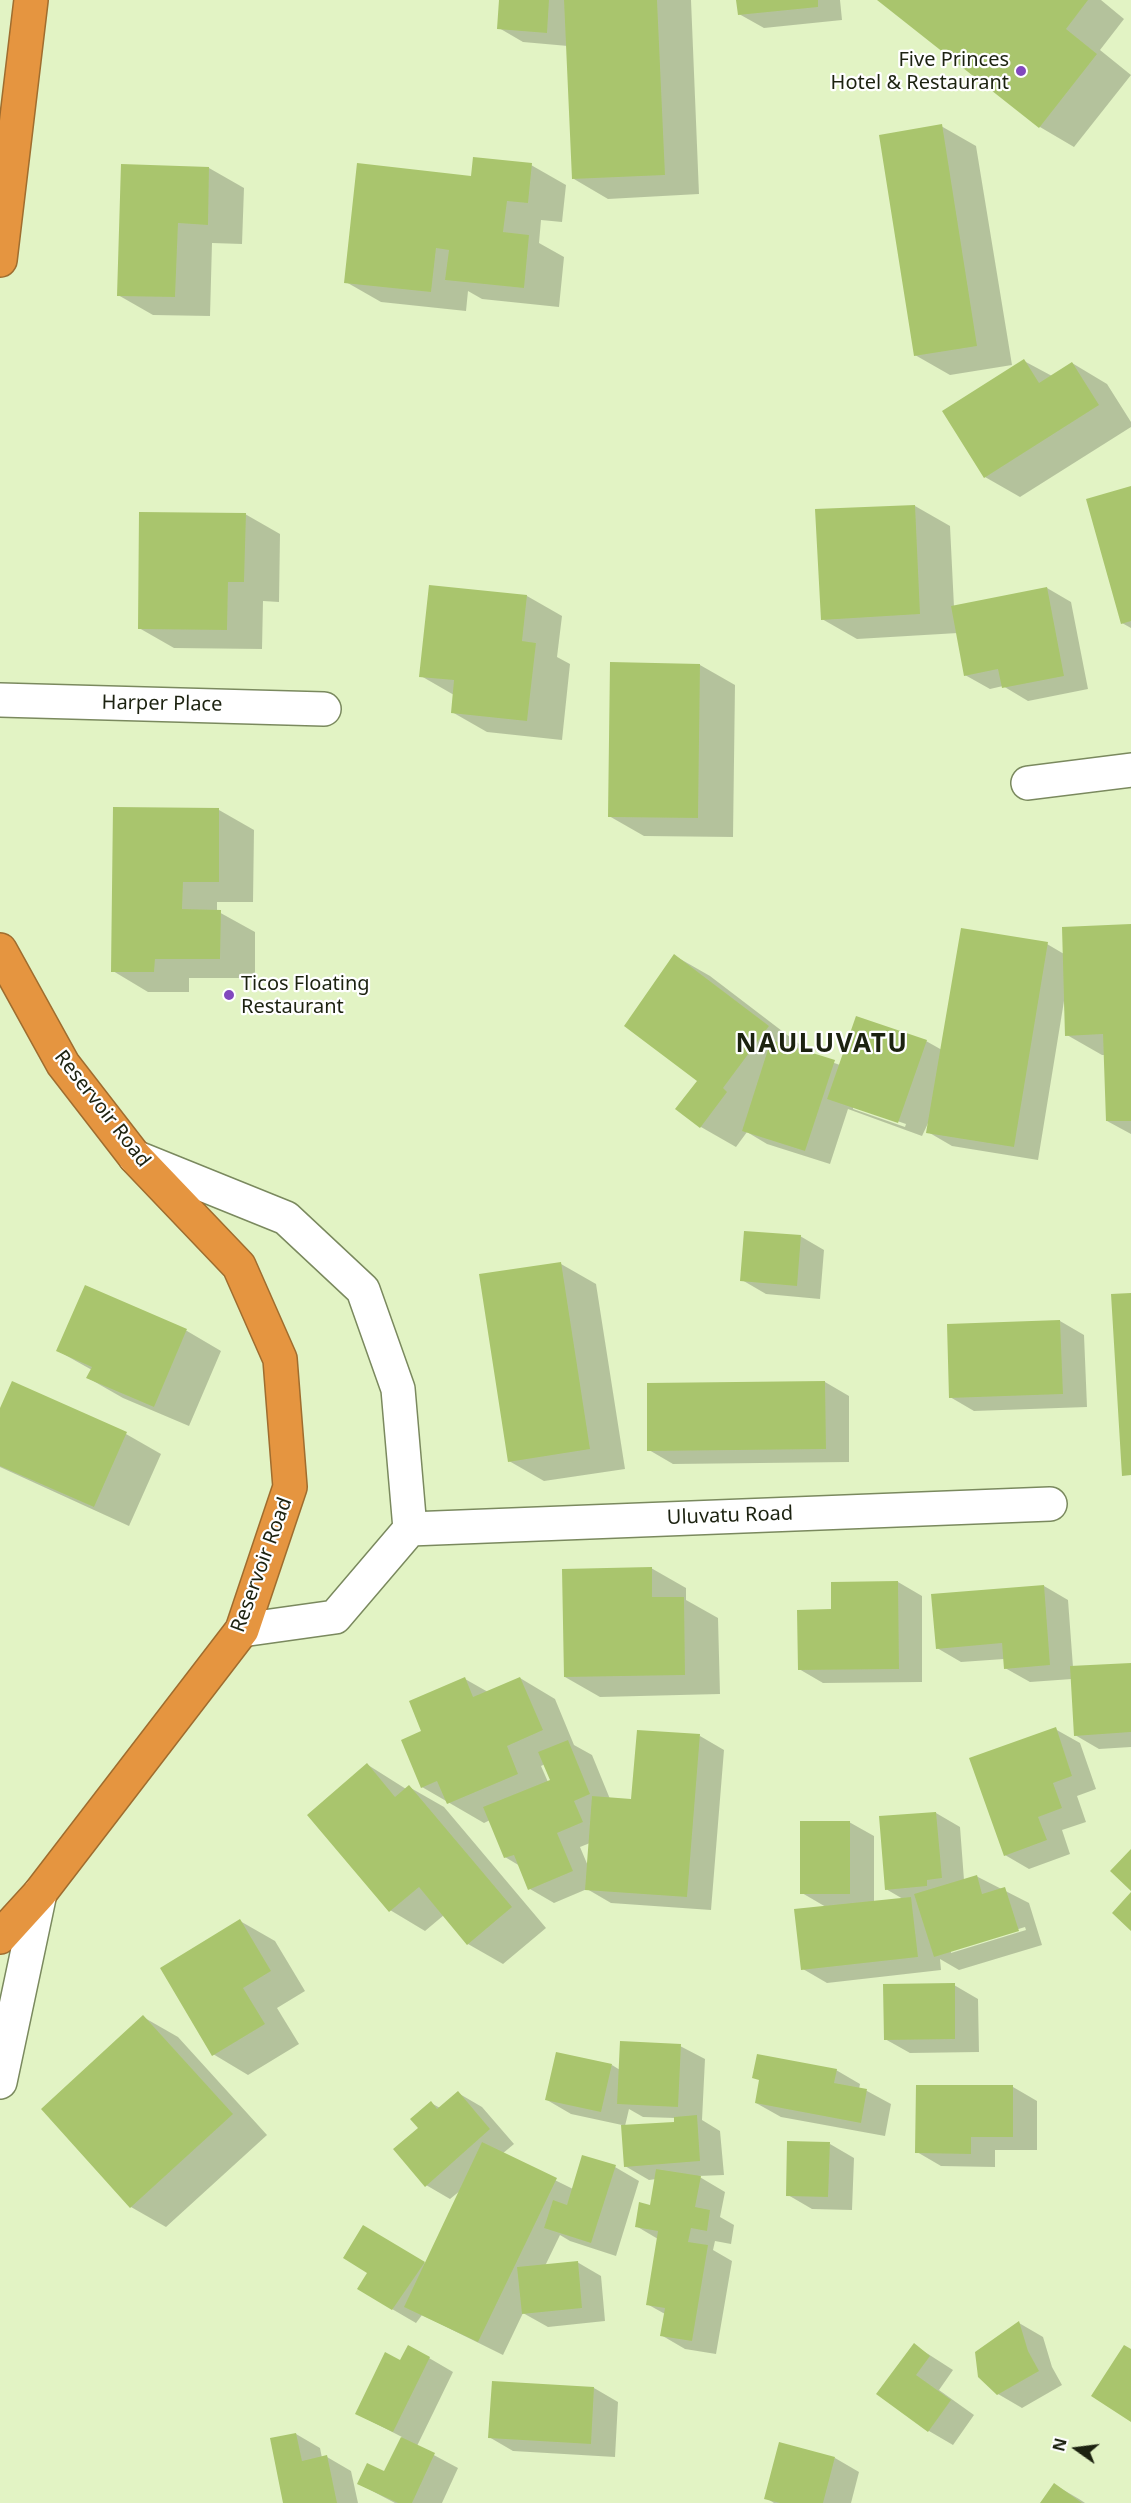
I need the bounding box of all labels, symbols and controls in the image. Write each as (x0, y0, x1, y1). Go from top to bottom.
place label: Five Princes Hotel & Restaurant (831, 48, 1009, 95)
marker: Five Princes Hotel & Restaurant (1014, 64, 1028, 78)
street label: Harper Place (101, 691, 223, 717)
place label: Ticos Floating Restaurant (241, 972, 370, 1019)
marker: Ticos Floating Restaurant (222, 988, 236, 1002)
district label: NAULUVATU (736, 1029, 908, 1061)
street label: Reservoir Road (49, 1046, 155, 1172)
street label: Reservoir Road (226, 1494, 298, 1636)
street label: Uluvatu Road (666, 1502, 794, 1530)
north arrow (1047, 2419, 1107, 2479)
text: N (1047, 2436, 1072, 2454)

